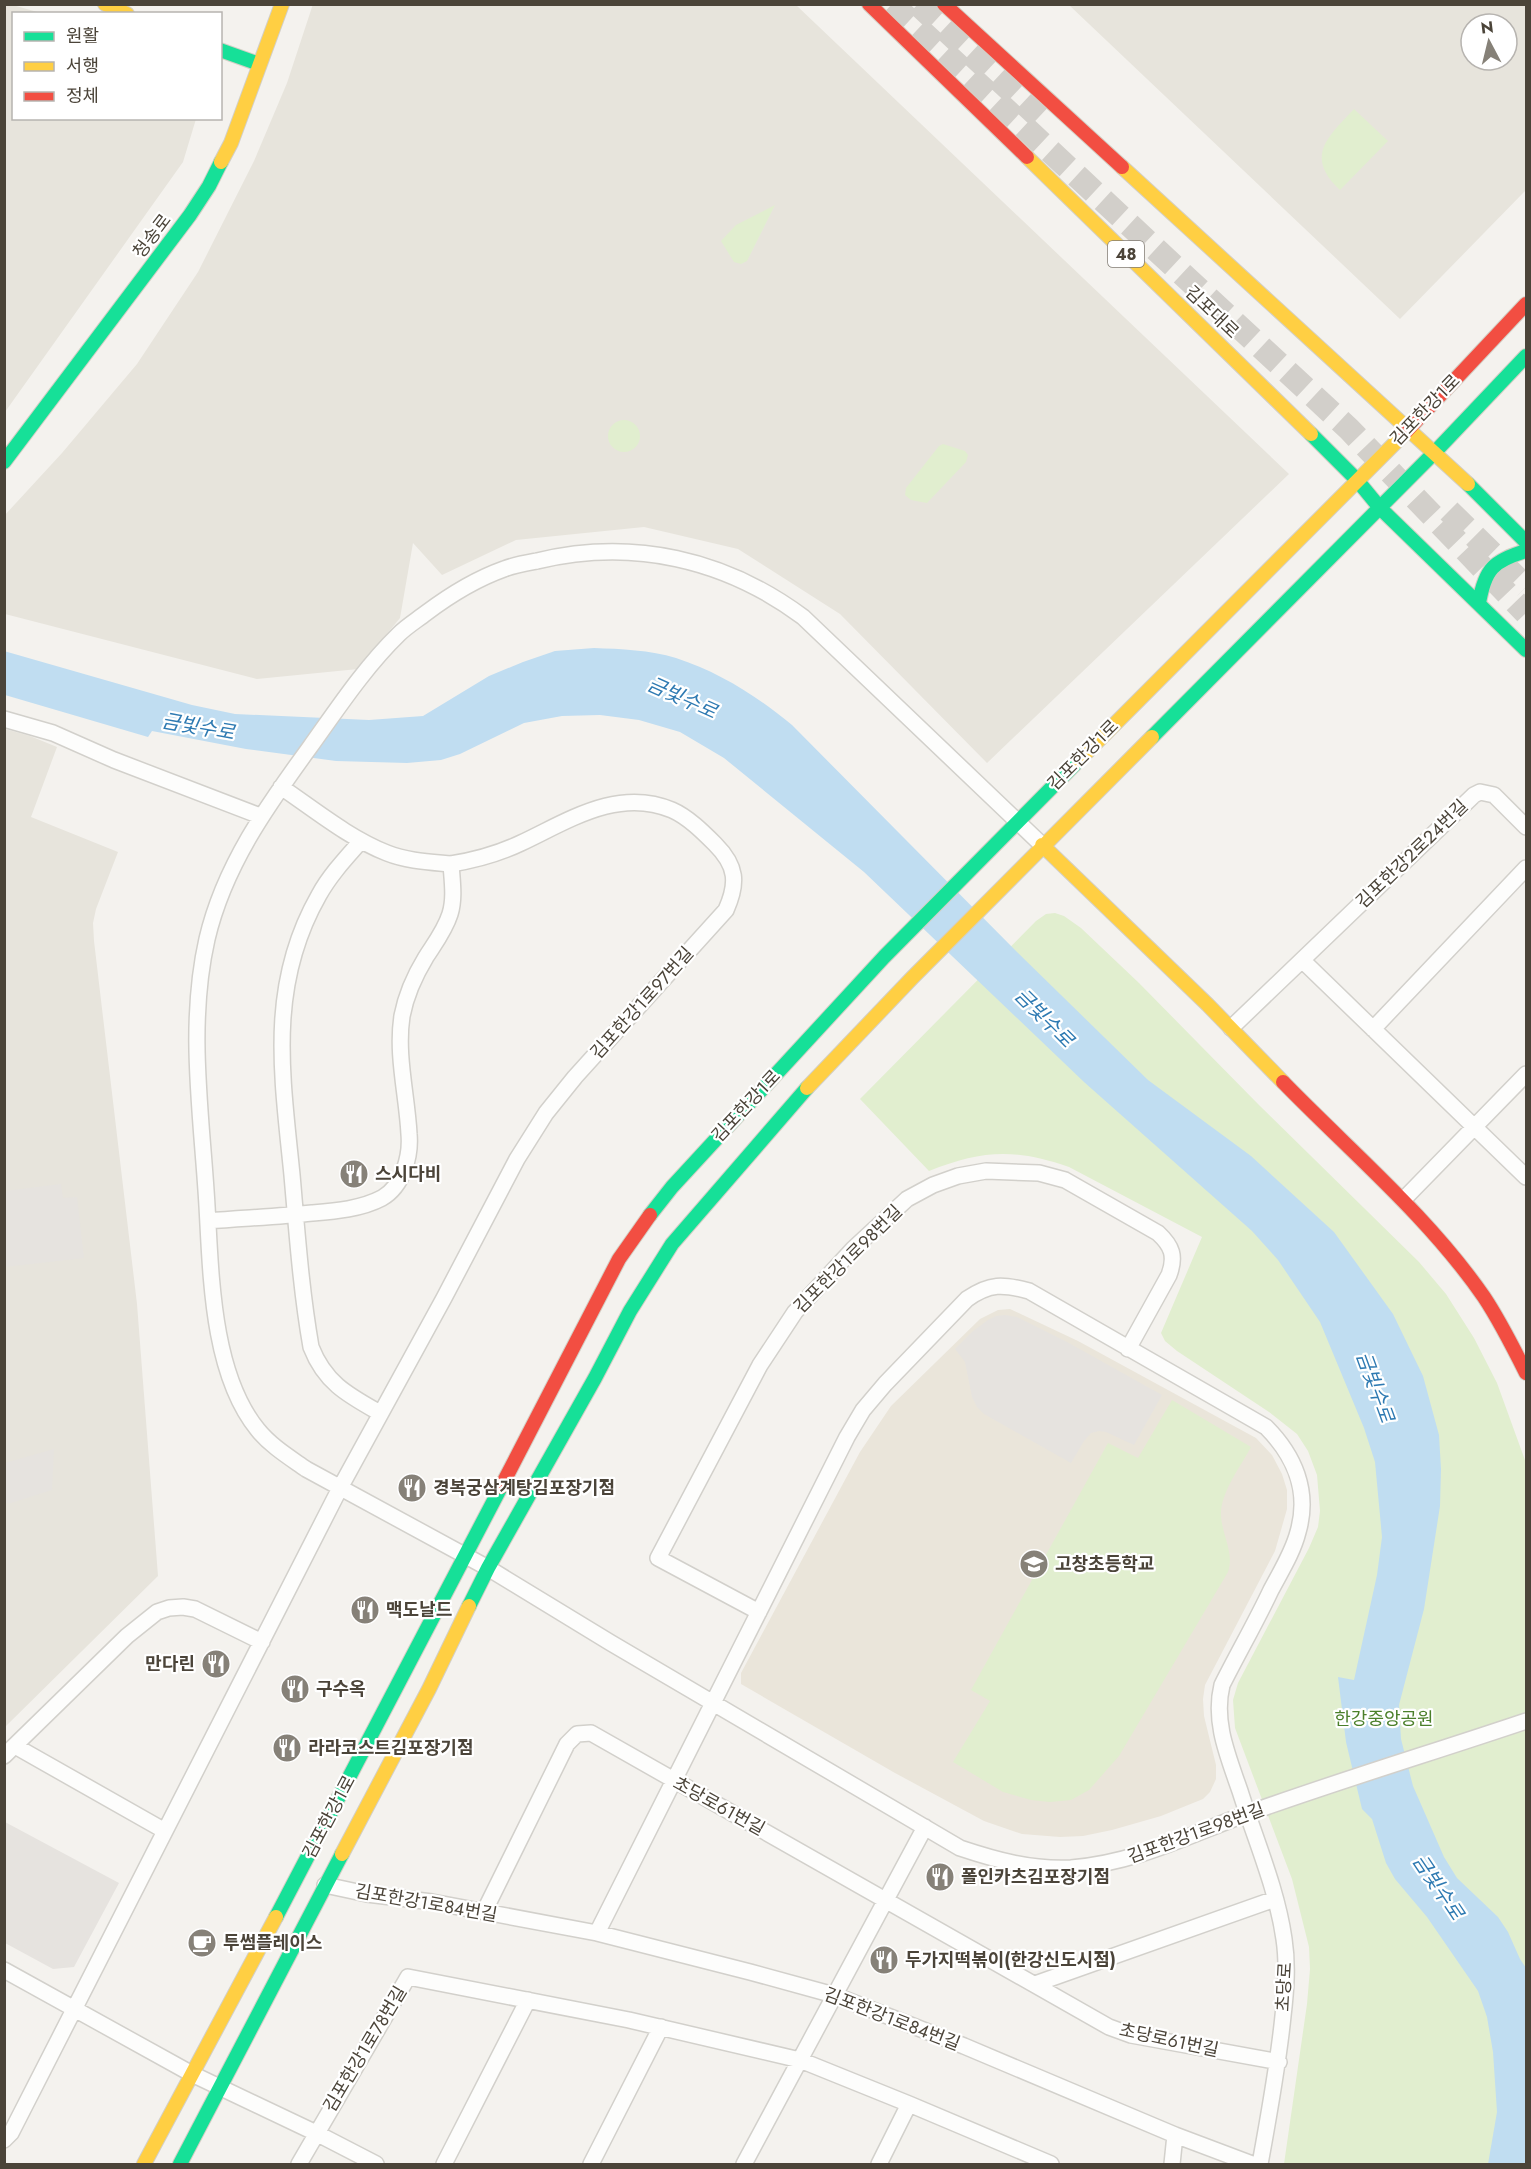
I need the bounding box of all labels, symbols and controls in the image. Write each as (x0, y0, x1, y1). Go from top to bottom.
legend (12, 12, 222, 120)
north arrow (1459, 12, 1519, 72)
text: N (1480, 15, 1495, 40)
text: 원활 (66, 23, 99, 49)
text: 서행 (66, 53, 99, 79)
text: 정체 (66, 83, 99, 109)
street label: 청송로 (127, 208, 177, 264)
road number: 48 (1108, 241, 1144, 267)
street label: 김포대로 (1179, 280, 1245, 344)
street label: 김포한강1로 (1384, 368, 1466, 452)
water label: 금빛수로 (642, 670, 723, 727)
water label: 금빛수로 (159, 706, 238, 748)
street label: 김포한강1로 (1042, 714, 1124, 796)
street label: 김포한강2로24번길 (1350, 794, 1474, 914)
street label: 김포한강1로97번길 (584, 941, 700, 1065)
water label: 금빛수로 (1008, 982, 1081, 1055)
street label: 김포한강1로 (705, 1064, 787, 1148)
restaurant icon: 스시다비 (338, 1158, 370, 1190)
place label: 스시다비 (375, 1161, 441, 1187)
street label: 김포한강1로98번길 (788, 1199, 908, 1319)
water label: 금빛수로 (1349, 1347, 1402, 1428)
restaurant icon: 경복궁삼계탕김포장기점 (396, 1472, 428, 1504)
place label: 경복궁삼계탕김포장기점 (433, 1475, 615, 1501)
school or university icon: 고창초등학교 (1018, 1548, 1050, 1580)
place label: 고창초등학교 (1055, 1551, 1154, 1577)
restaurant icon: 맥도날드 (349, 1594, 381, 1626)
place label: 맥도날드 (386, 1597, 452, 1623)
restaurant icon: 만다린 (200, 1648, 232, 1680)
place label: 만다린 (145, 1651, 195, 1677)
restaurant icon: 구수옥 (279, 1673, 311, 1705)
place label: 구수옥 (316, 1676, 366, 1702)
park label: 한강중앙공원 (1334, 1706, 1434, 1732)
restaurant icon: 라라코스트김포장기점 (271, 1732, 303, 1764)
place label: 라라코스트김포장기점 (308, 1735, 474, 1761)
street label: 초당로61번길 (668, 1770, 770, 1842)
street label: 김포한강1로 (296, 1771, 362, 1863)
street label: 김포한강1로98번길 (1124, 1796, 1268, 1870)
water label: 금빛수로 (1405, 1848, 1471, 1927)
restaurant icon: 폴인카츠김포장기점 (924, 1861, 956, 1893)
place label: 폴인카츠김포장기점 (961, 1864, 1110, 1890)
street label: 김포한강1로84번길 (353, 1878, 499, 1928)
cafe icon: 투썸플레이스 (186, 1927, 218, 1959)
place label: 투썸플레이스 (223, 1930, 322, 1956)
restaurant icon: 두가지떡볶이(한강신도시점) (868, 1944, 900, 1976)
place label: 두가지떡볶이(한강신도시점) (905, 1947, 1116, 1973)
street label: 초당로 (1270, 1962, 1298, 2012)
street label: 김포한강1로78번길 (317, 1981, 413, 2117)
street label: 김포한강1로84번길 (820, 1981, 964, 2057)
street label: 초당로61번길 (1117, 2017, 1221, 2063)

